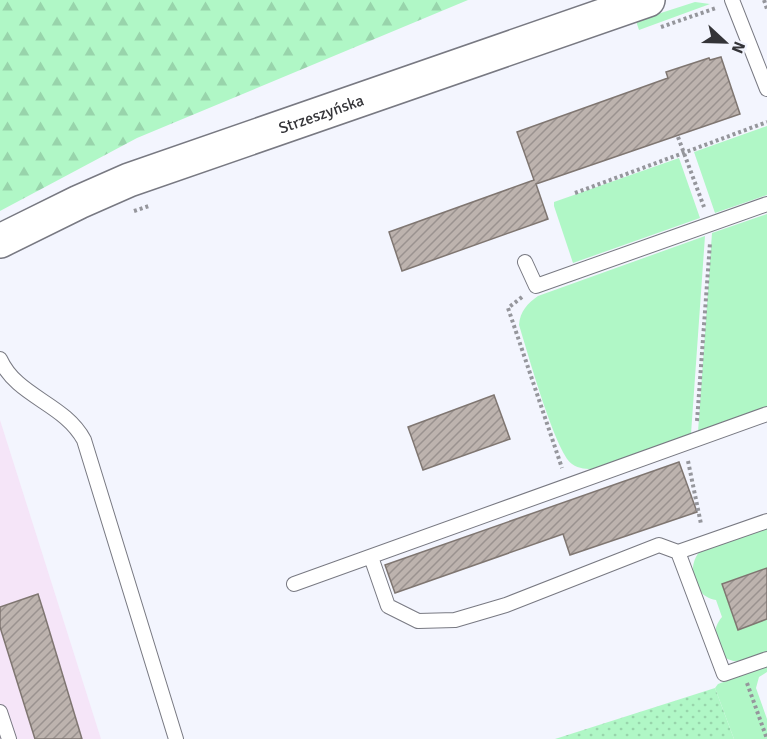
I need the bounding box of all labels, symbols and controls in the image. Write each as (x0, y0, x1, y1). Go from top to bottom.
north arrow (695, 12, 755, 72)
text: N (727, 38, 749, 56)
street label: Strzeszyńska (276, 90, 367, 138)

